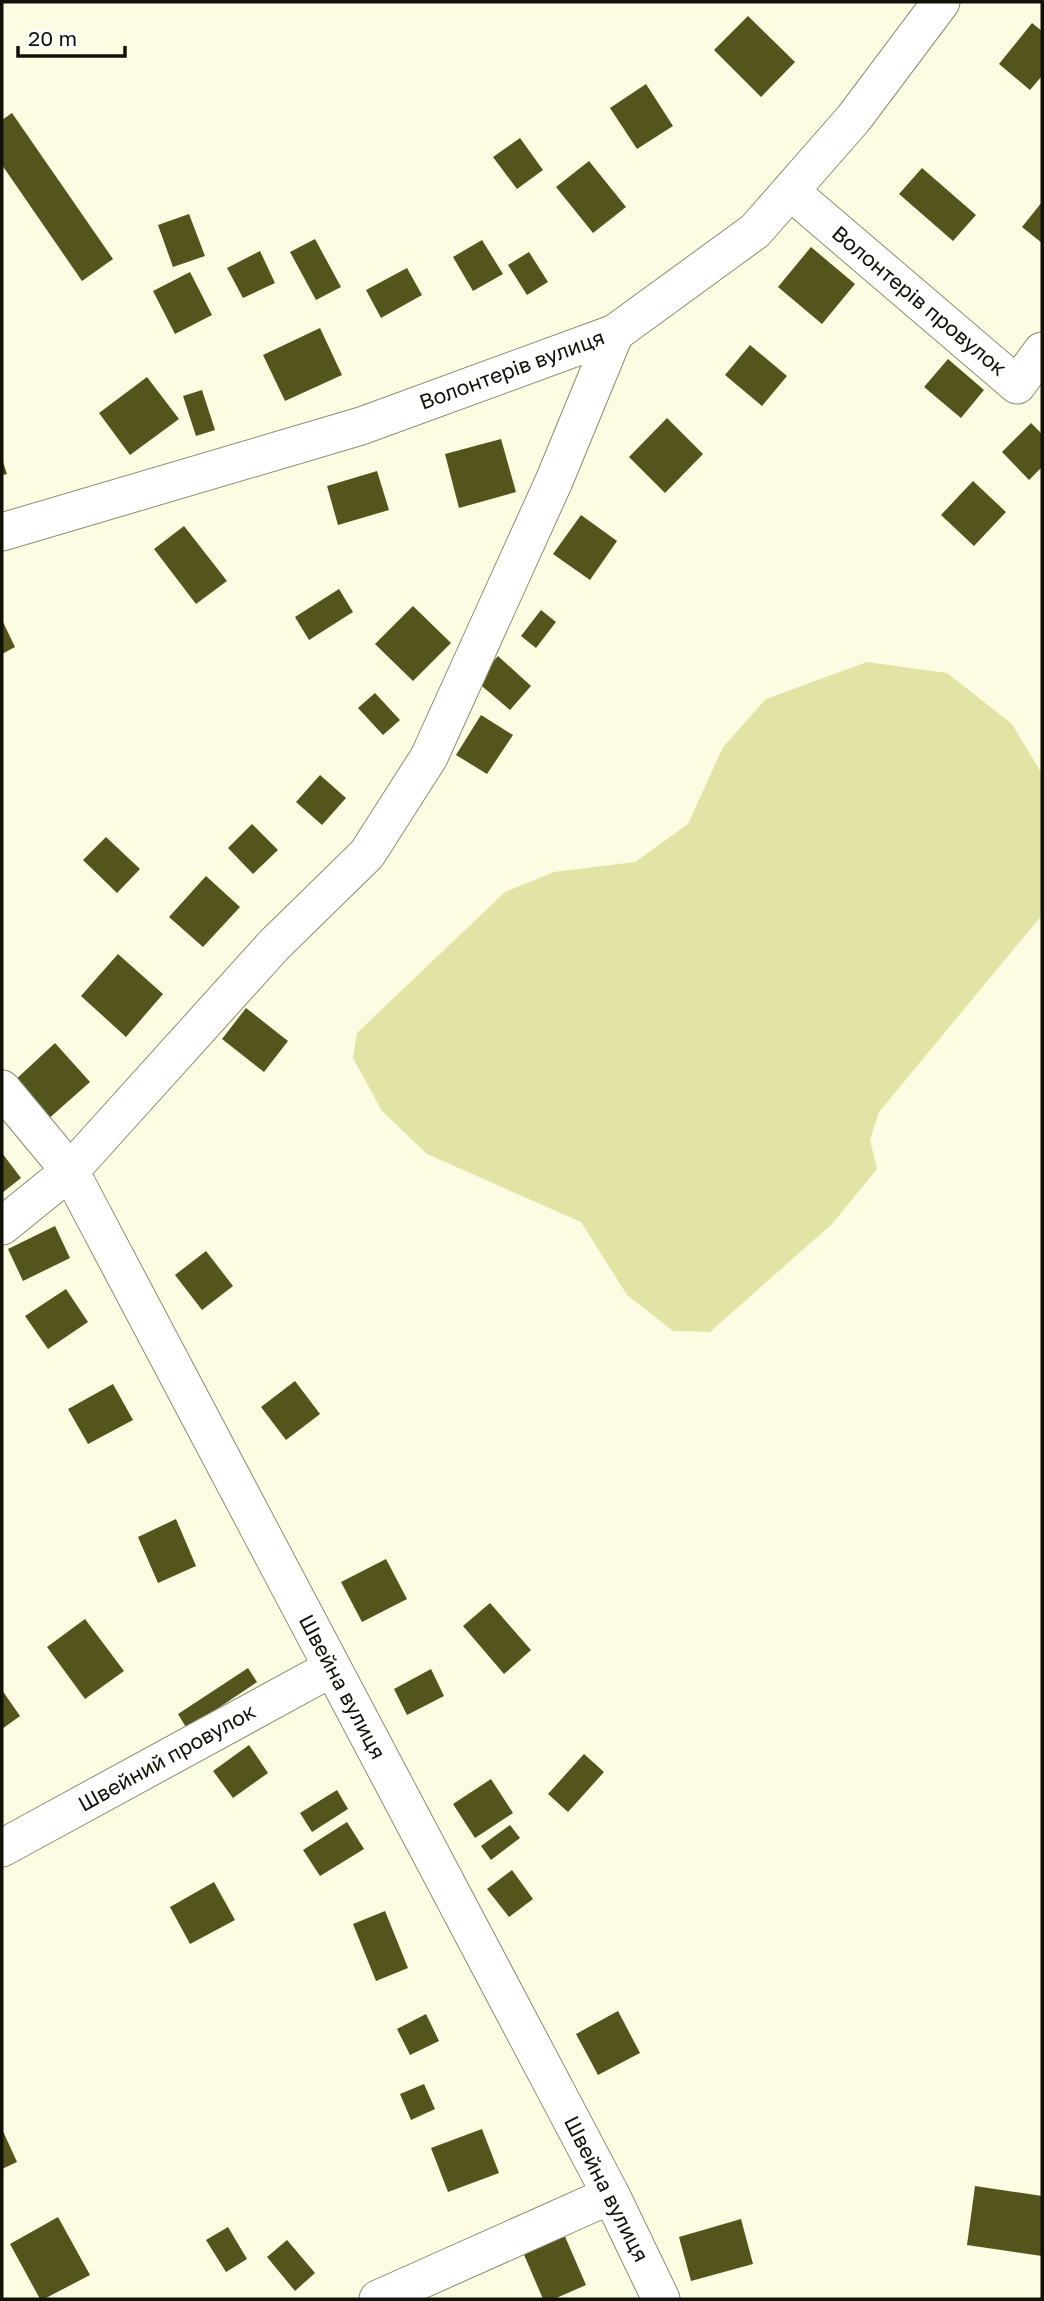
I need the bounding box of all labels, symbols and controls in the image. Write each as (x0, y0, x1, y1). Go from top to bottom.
scale bar (18, 14, 124, 58)
text: 20 m (28, 25, 77, 51)
street label: Волонтерів провулок (827, 220, 1012, 381)
street label: Волонтерів вулиця (416, 323, 608, 415)
street label: Швейна вулиця (294, 1610, 392, 1763)
street label: Швейний провулок (73, 1698, 260, 1817)
street label: Швейна вулиця (559, 2111, 655, 2266)

